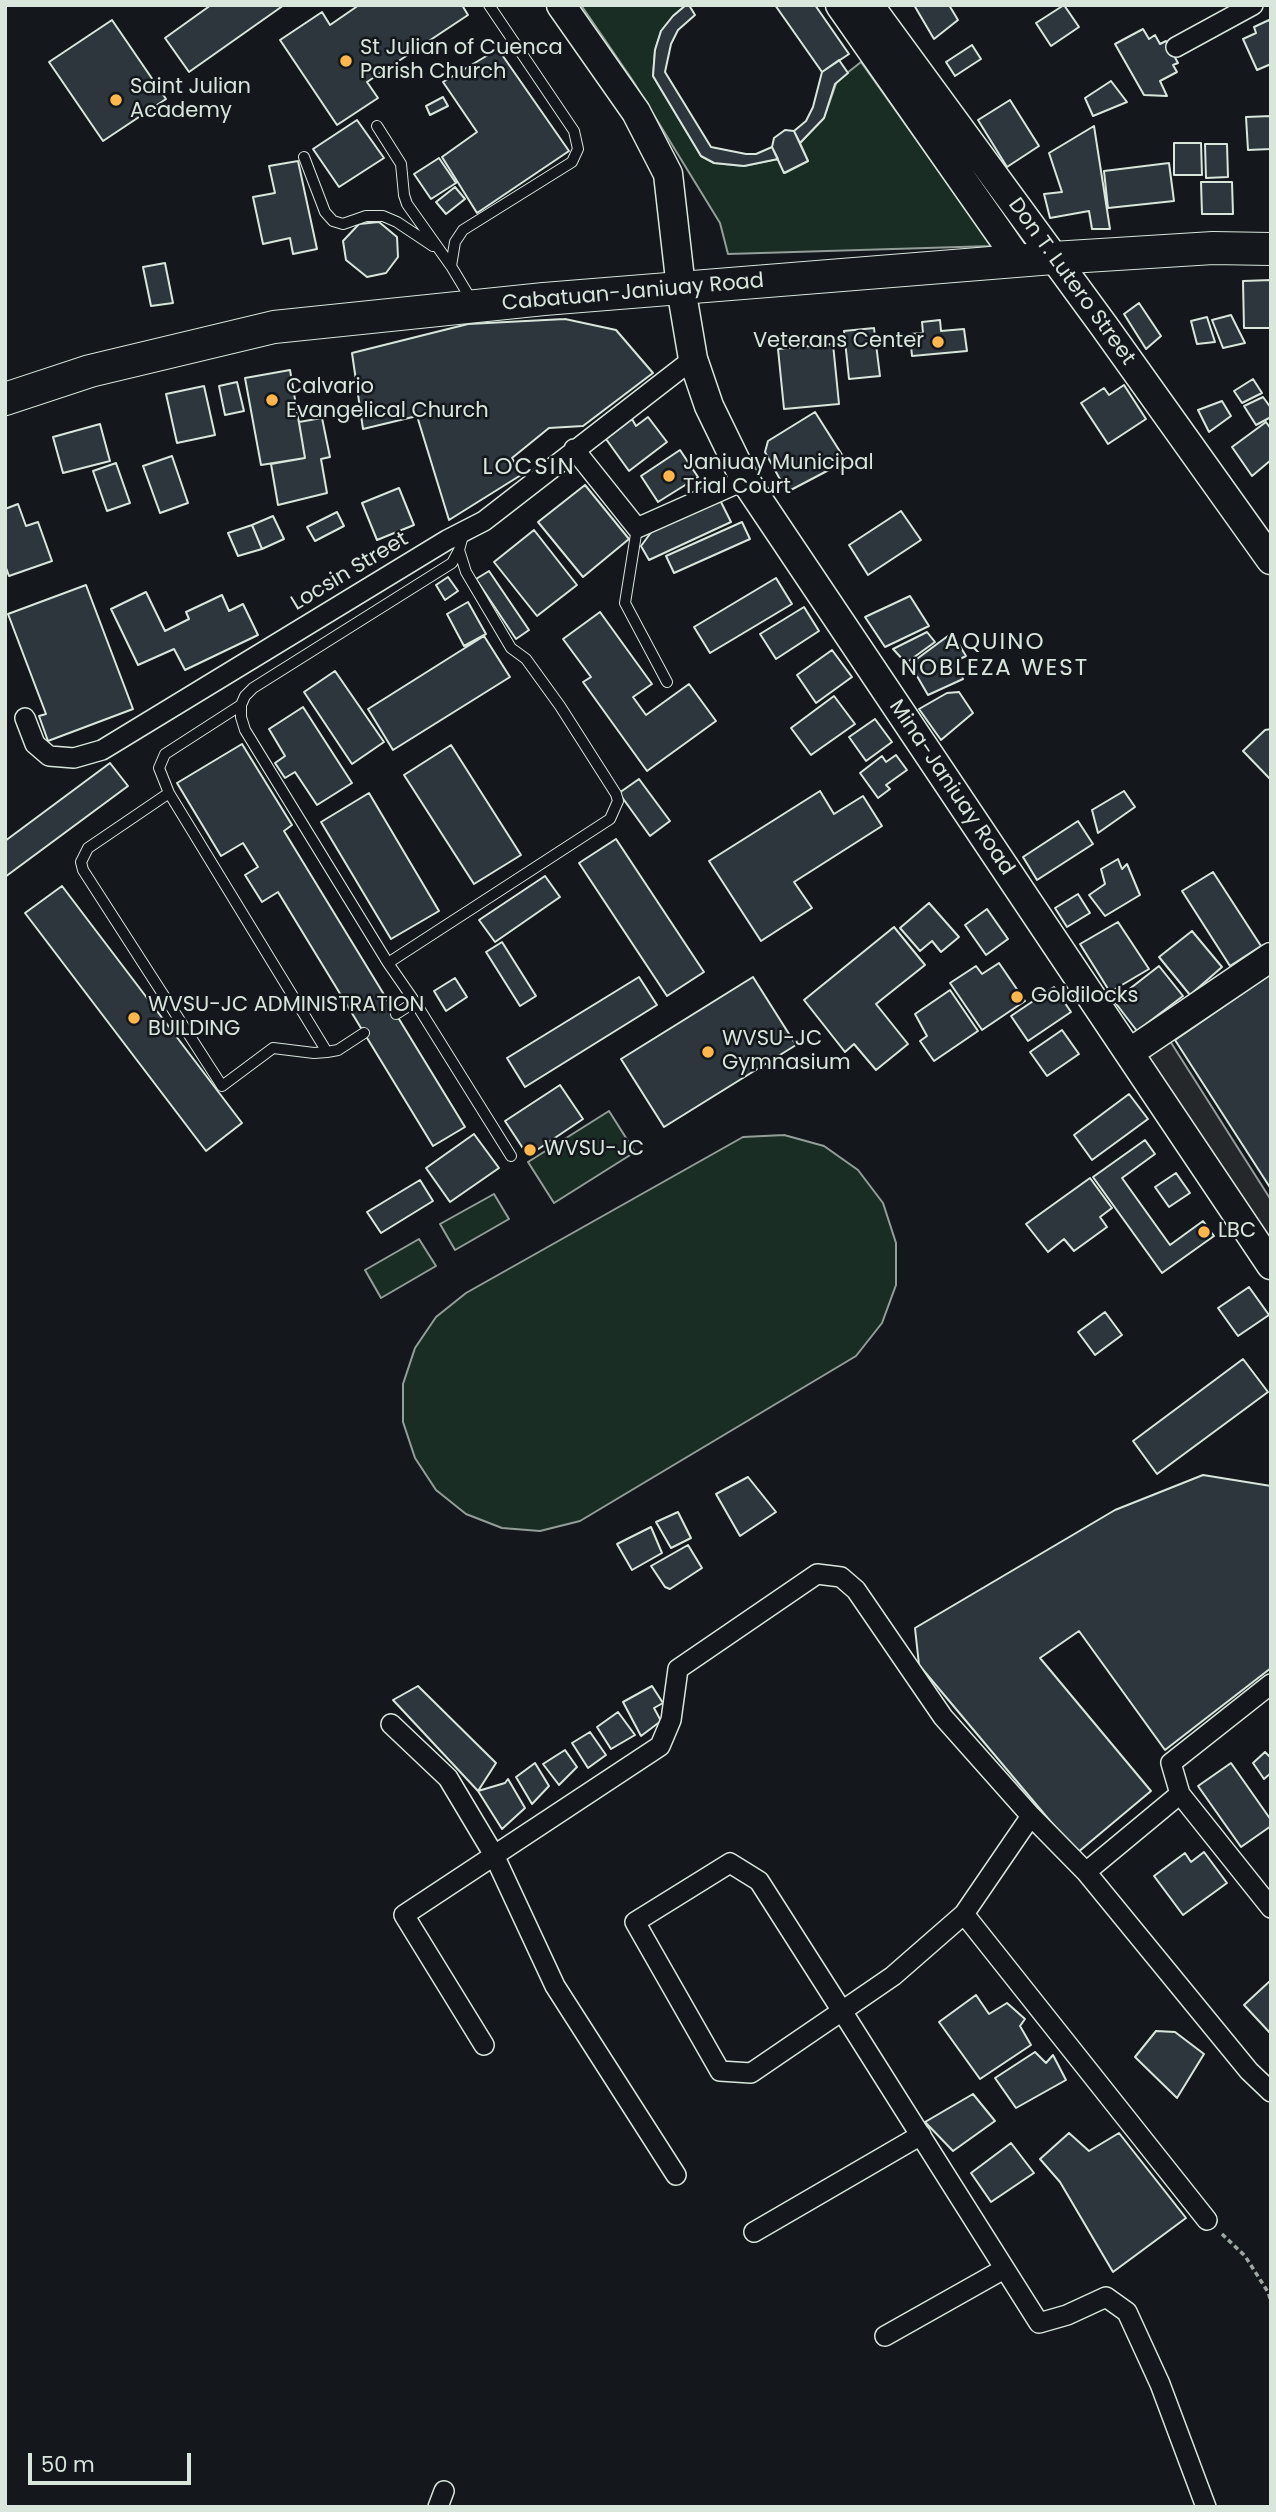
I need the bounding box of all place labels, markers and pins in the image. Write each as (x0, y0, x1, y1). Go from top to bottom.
place label: St Julian of Cuenca Parish Church (360, 36, 563, 86)
marker: St Julian of Cuenca Parish Church (338, 53, 354, 69)
place label: Saint Julian Academy (130, 75, 251, 125)
marker: Saint Julian Academy (108, 92, 124, 108)
place label: Veterans Center (753, 329, 924, 355)
marker: Veterans Center (930, 334, 946, 350)
place label: Calvario Evangelical Church (286, 375, 489, 425)
marker: Calvario Evangelical Church (264, 392, 280, 408)
place label: Janiuay Municipal Trial Court (683, 451, 874, 501)
marker: Janiuay Municipal Trial Court (661, 468, 677, 484)
place label: Goldilocks (1031, 984, 1138, 1010)
marker: Goldilocks (1009, 989, 1025, 1005)
place label: WVSU-JC ADMINISTRATION BUILDING (148, 993, 424, 1043)
marker: WVSU-JC ADMINISTRATION BUILDING (126, 1010, 142, 1026)
place label: WVSU-JC Gymnasium (722, 1027, 851, 1077)
marker: WVSU-JC Gymnasium (700, 1044, 716, 1060)
place label: WVSU-JC (544, 1137, 644, 1163)
marker: WVSU-JC (522, 1142, 538, 1158)
place label: LBC (1218, 1219, 1256, 1245)
marker: LBC (1196, 1224, 1212, 1240)

